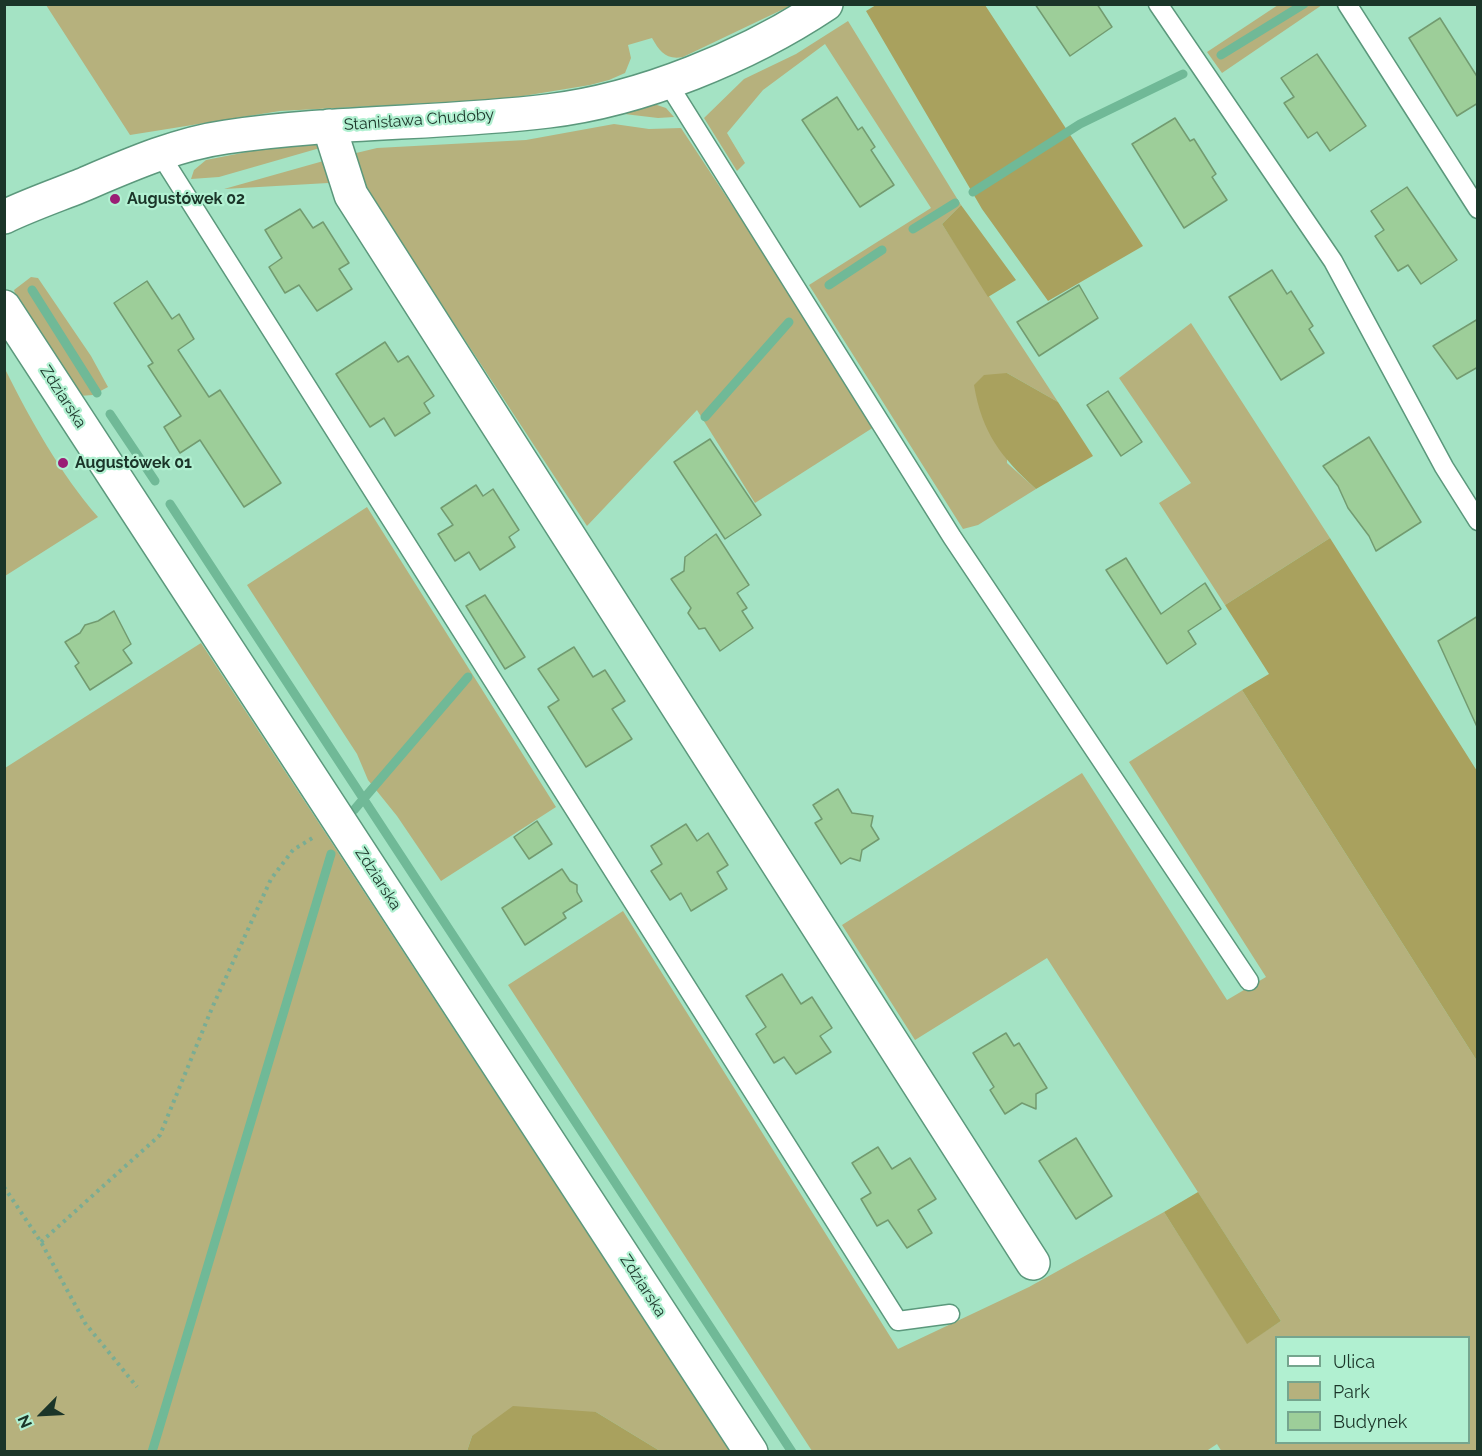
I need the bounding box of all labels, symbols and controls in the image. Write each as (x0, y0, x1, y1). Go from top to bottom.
street label: Stanisława Chudoby (343, 105, 495, 135)
place label: Augustówek 02 (127, 189, 245, 209)
marker: Augustówek 02 (108, 192, 122, 206)
street label: Zdziarska (36, 362, 90, 432)
place label: Augustówek 01 (75, 453, 192, 473)
marker: Augustówek 01 (56, 456, 70, 470)
street label: Zdziarska (351, 844, 405, 914)
street label: Zdziarska (616, 1251, 670, 1321)
legend (1275, 1336, 1470, 1444)
text: Ulica (1333, 1351, 1375, 1372)
text: Park (1333, 1381, 1370, 1402)
north arrow (12, 1384, 72, 1444)
text: Budynek (1333, 1411, 1407, 1432)
text: N (14, 1412, 36, 1431)

